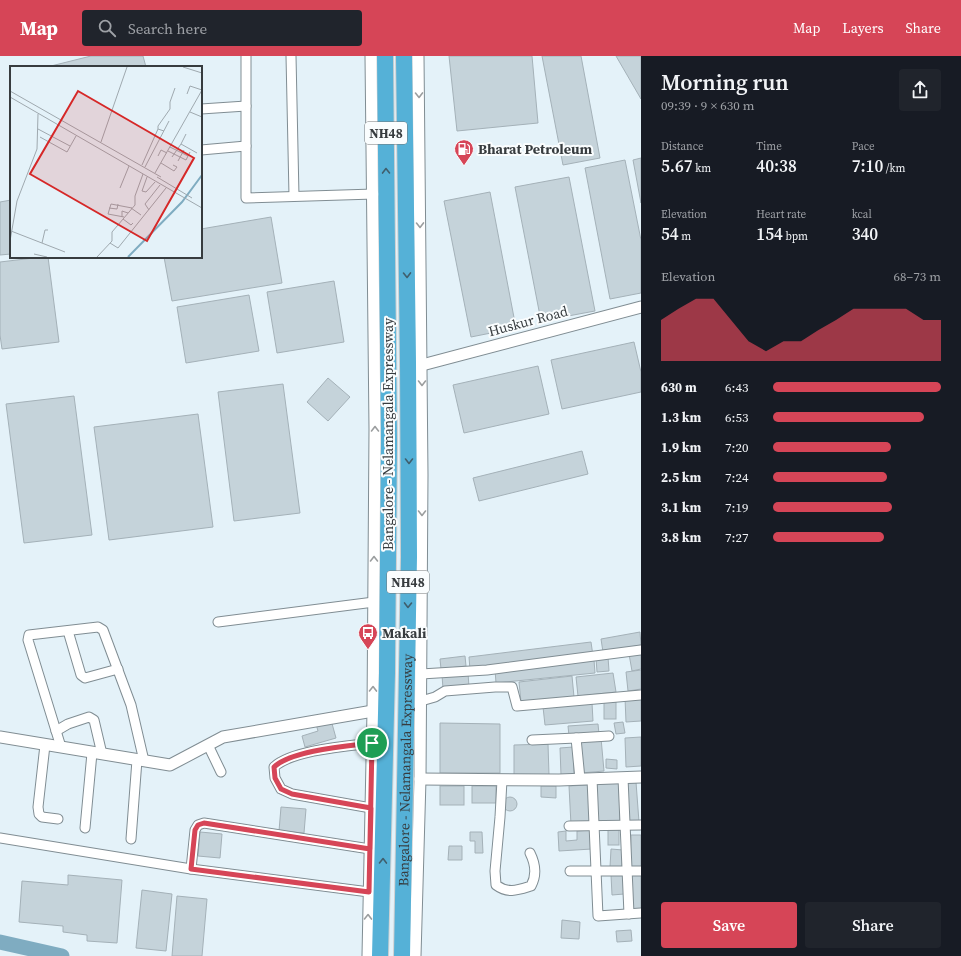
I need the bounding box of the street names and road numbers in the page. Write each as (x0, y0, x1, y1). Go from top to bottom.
road number: NH48 (365, 122, 407, 144)
street label: Huskur Road (486, 301, 570, 341)
street label: Bangalore - Nelamangala Expressway (378, 317, 398, 550)
road number: NH48 (387, 571, 429, 593)
street label: Bangalore - Nelamangala Expressway (393, 653, 417, 887)

